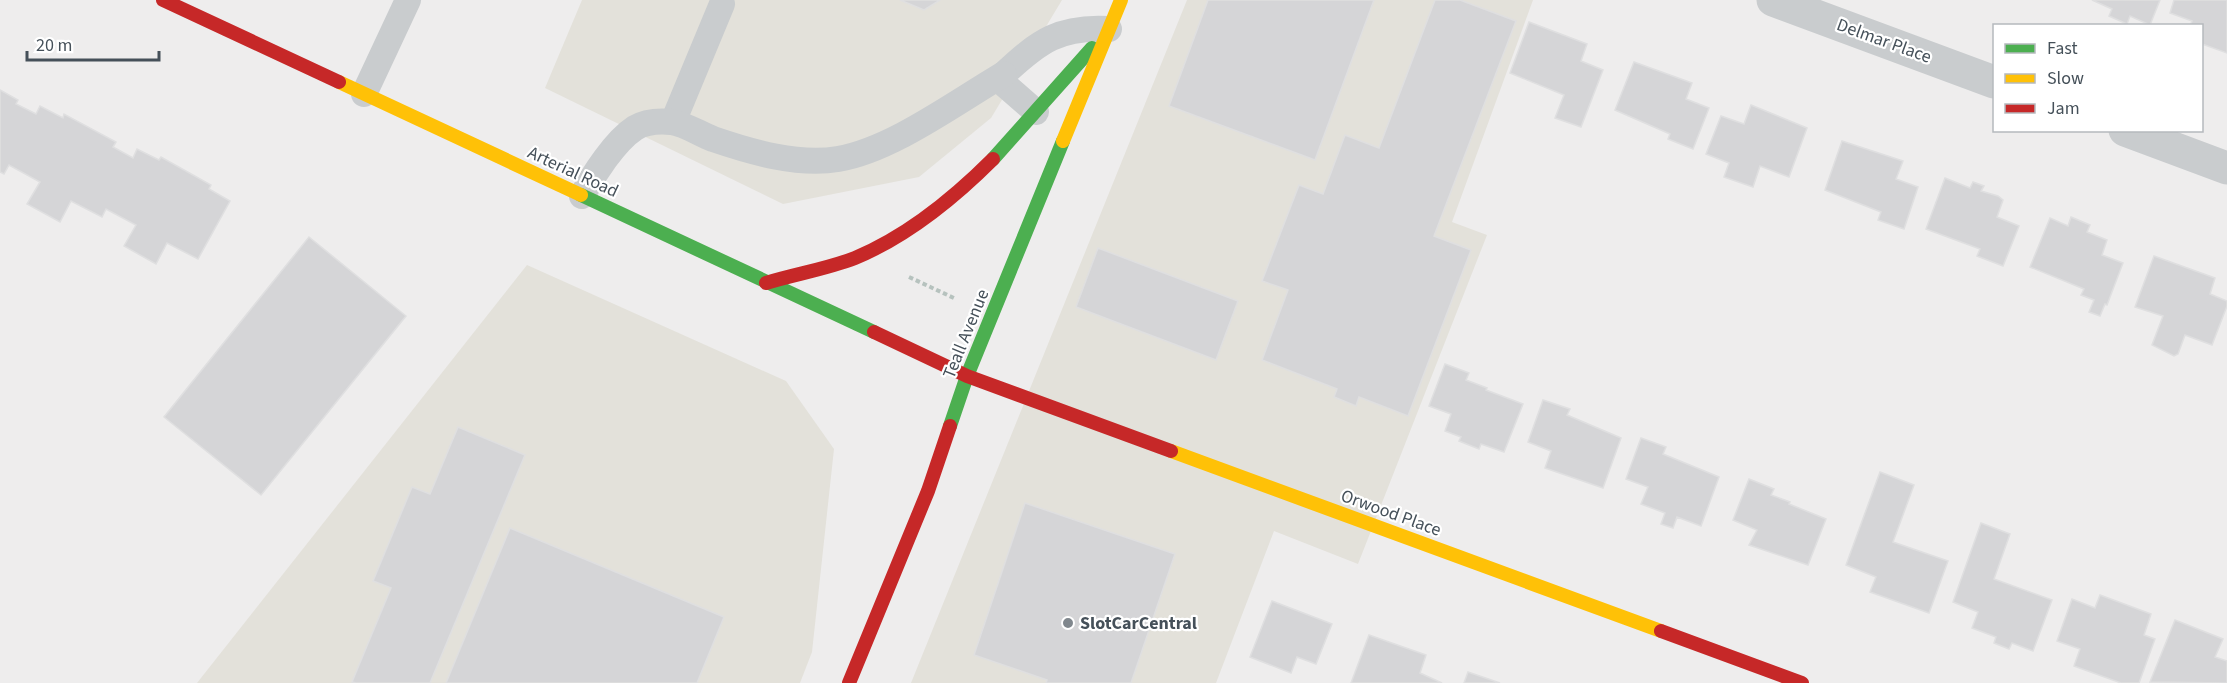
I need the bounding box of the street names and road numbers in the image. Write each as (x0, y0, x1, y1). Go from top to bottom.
street label: Delmar Place (1833, 12, 1935, 70)
street label: Arterial Road (524, 140, 622, 204)
street label: Teall Avenue (937, 285, 995, 382)
street label: Orwood Place (1337, 483, 1445, 543)

